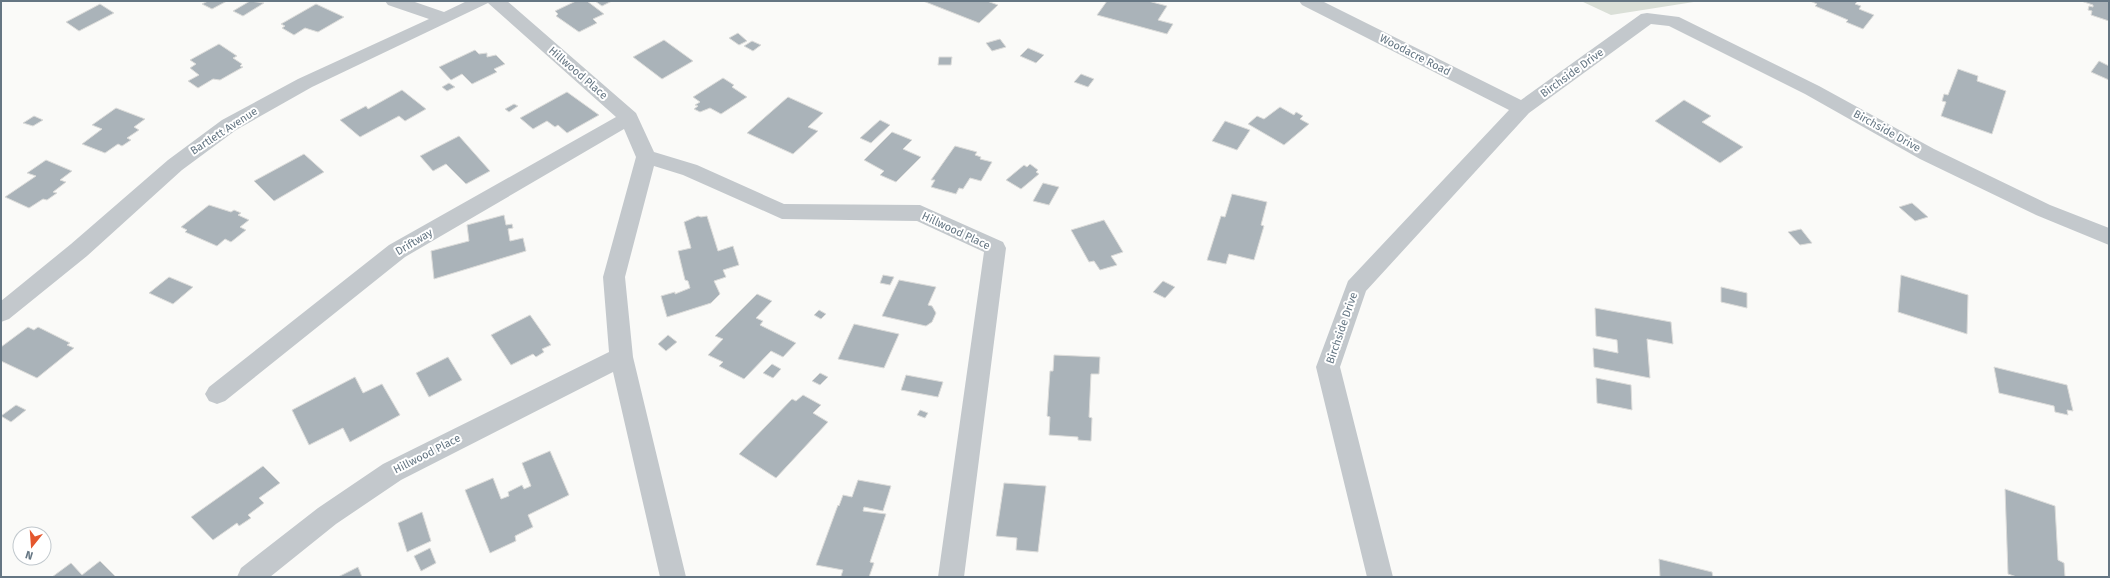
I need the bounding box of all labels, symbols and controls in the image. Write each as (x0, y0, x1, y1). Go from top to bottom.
street label: Woodacre Road (1377, 32, 1453, 78)
street label: Hillwood Place (546, 44, 610, 102)
street label: Birchside Drive (1538, 46, 1606, 100)
street label: Bartlett Avenue (188, 104, 260, 158)
street label: Birchside Drive (1851, 107, 1923, 155)
street label: Hillwood Place (920, 210, 992, 252)
street label: Driftway (393, 226, 435, 258)
street label: Birchside Drive (1324, 290, 1360, 366)
street label: Hillwood Place (391, 431, 463, 477)
north arrow (12, 526, 52, 566)
text: N (24, 548, 35, 562)

